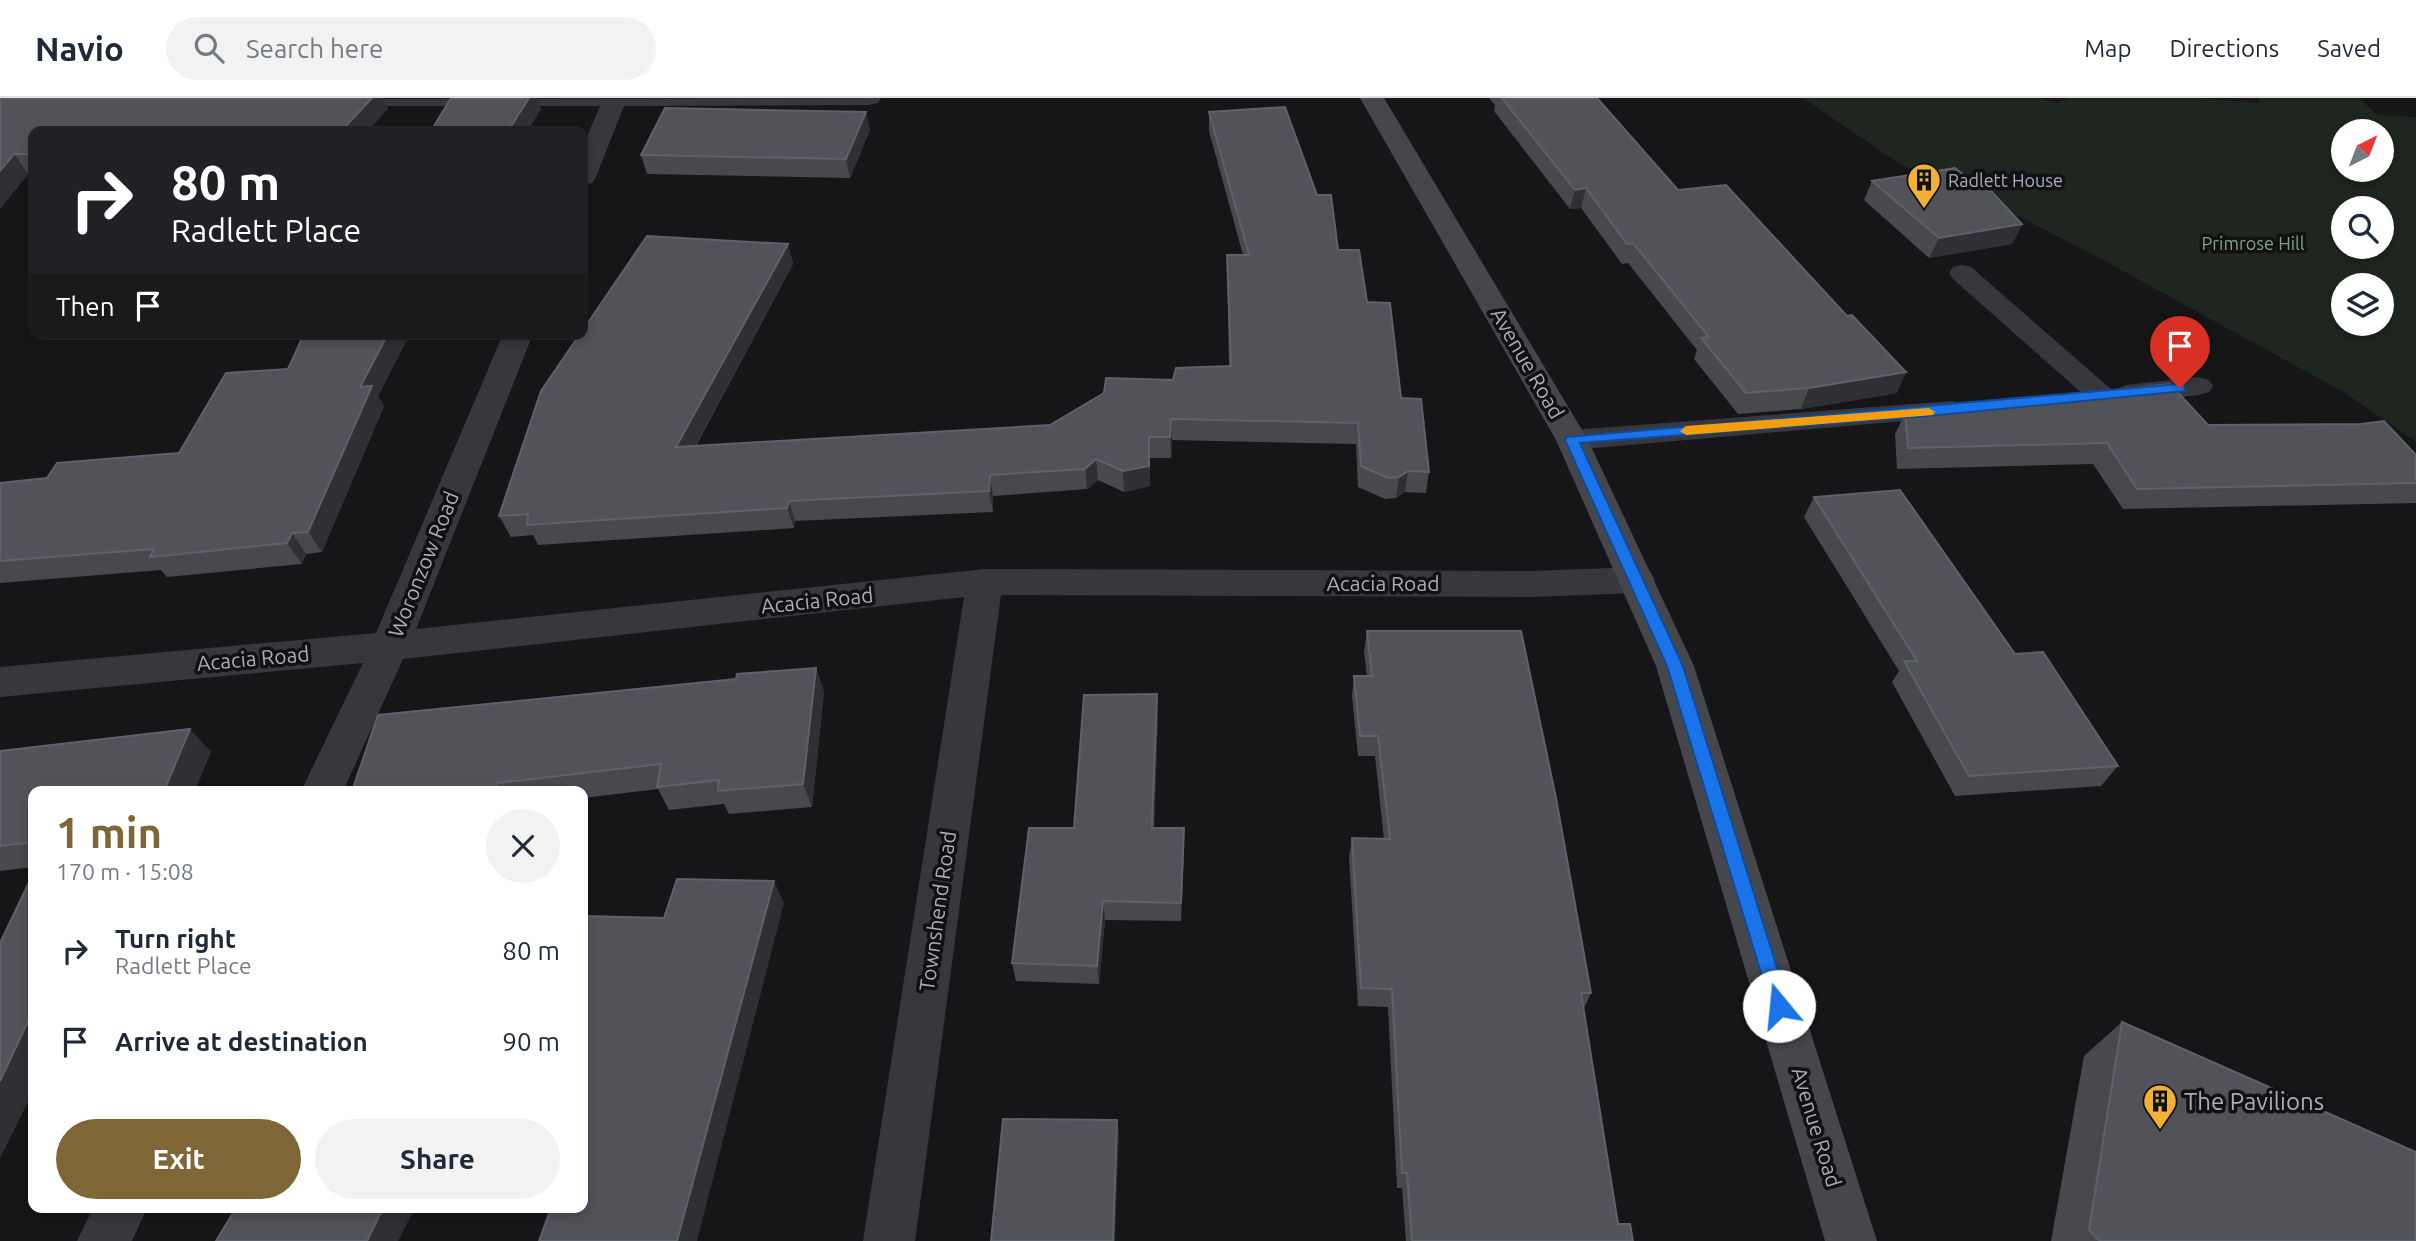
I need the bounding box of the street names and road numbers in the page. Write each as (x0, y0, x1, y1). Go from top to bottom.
street label: Avenue Road (1487, 303, 1569, 423)
street label: Woronzow Road (383, 488, 463, 640)
street label: Acacia Road (1326, 571, 1440, 595)
street label: Acacia Road (760, 582, 874, 618)
street label: Acacia Road (196, 641, 310, 675)
street label: Townshend Road (914, 829, 960, 993)
street label: Avenue Road (1787, 1064, 1847, 1190)

